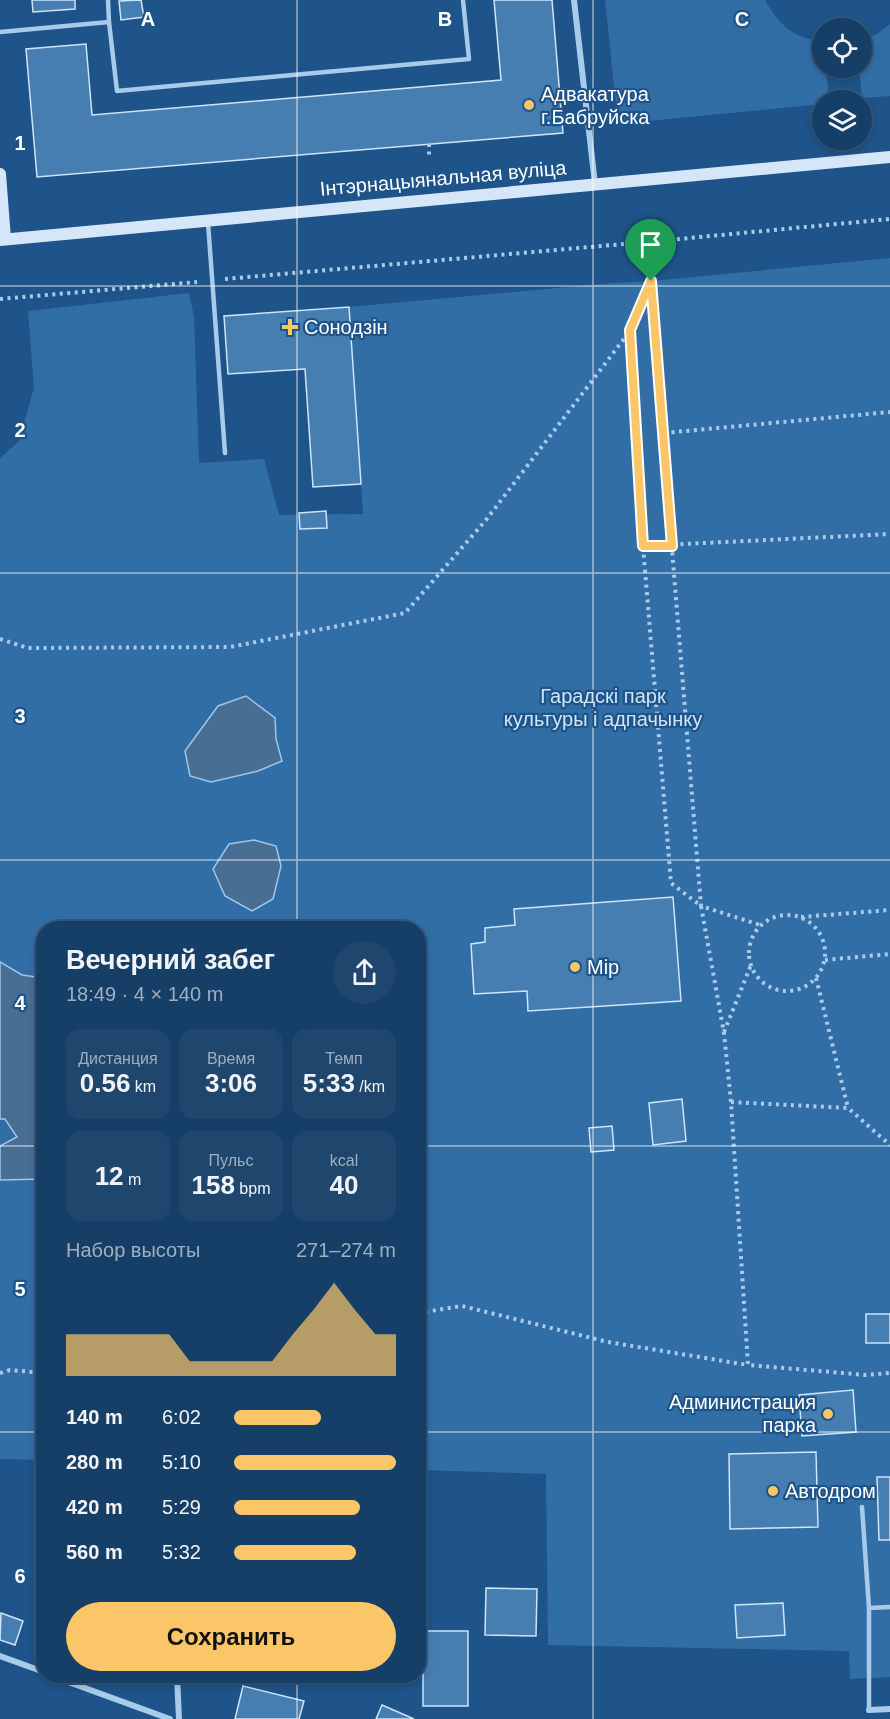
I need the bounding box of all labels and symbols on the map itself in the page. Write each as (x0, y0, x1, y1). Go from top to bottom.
text: A (141, 8, 155, 30)
text: B (438, 8, 452, 30)
text: C (735, 8, 749, 30)
place label: Адвакатура г.Бабруйска (541, 83, 650, 128)
marker: Адвакатура г.Бабруйска (522, 98, 536, 112)
text: 1 (14, 132, 26, 154)
street label: Інтэрнацыянальная вуліца (319, 156, 568, 200)
pin (625, 219, 676, 281)
place label: Сонодзін (304, 316, 388, 338)
marker: Сонодзін (281, 318, 299, 336)
text: 2 (14, 419, 26, 441)
park label: Гарадскі парк культуры і адпачынку (504, 685, 702, 730)
text: 3 (14, 705, 26, 727)
place label: Мір (587, 956, 619, 978)
marker: Мір (568, 960, 582, 974)
text: 4 (14, 992, 26, 1014)
text: 5 (14, 1278, 26, 1300)
place label: Администрация парка (669, 1391, 817, 1436)
marker: Администрация парка (821, 1407, 835, 1421)
place label: Автодром (785, 1480, 876, 1502)
marker: Автодром (766, 1484, 780, 1498)
text: 6 (14, 1565, 26, 1587)

